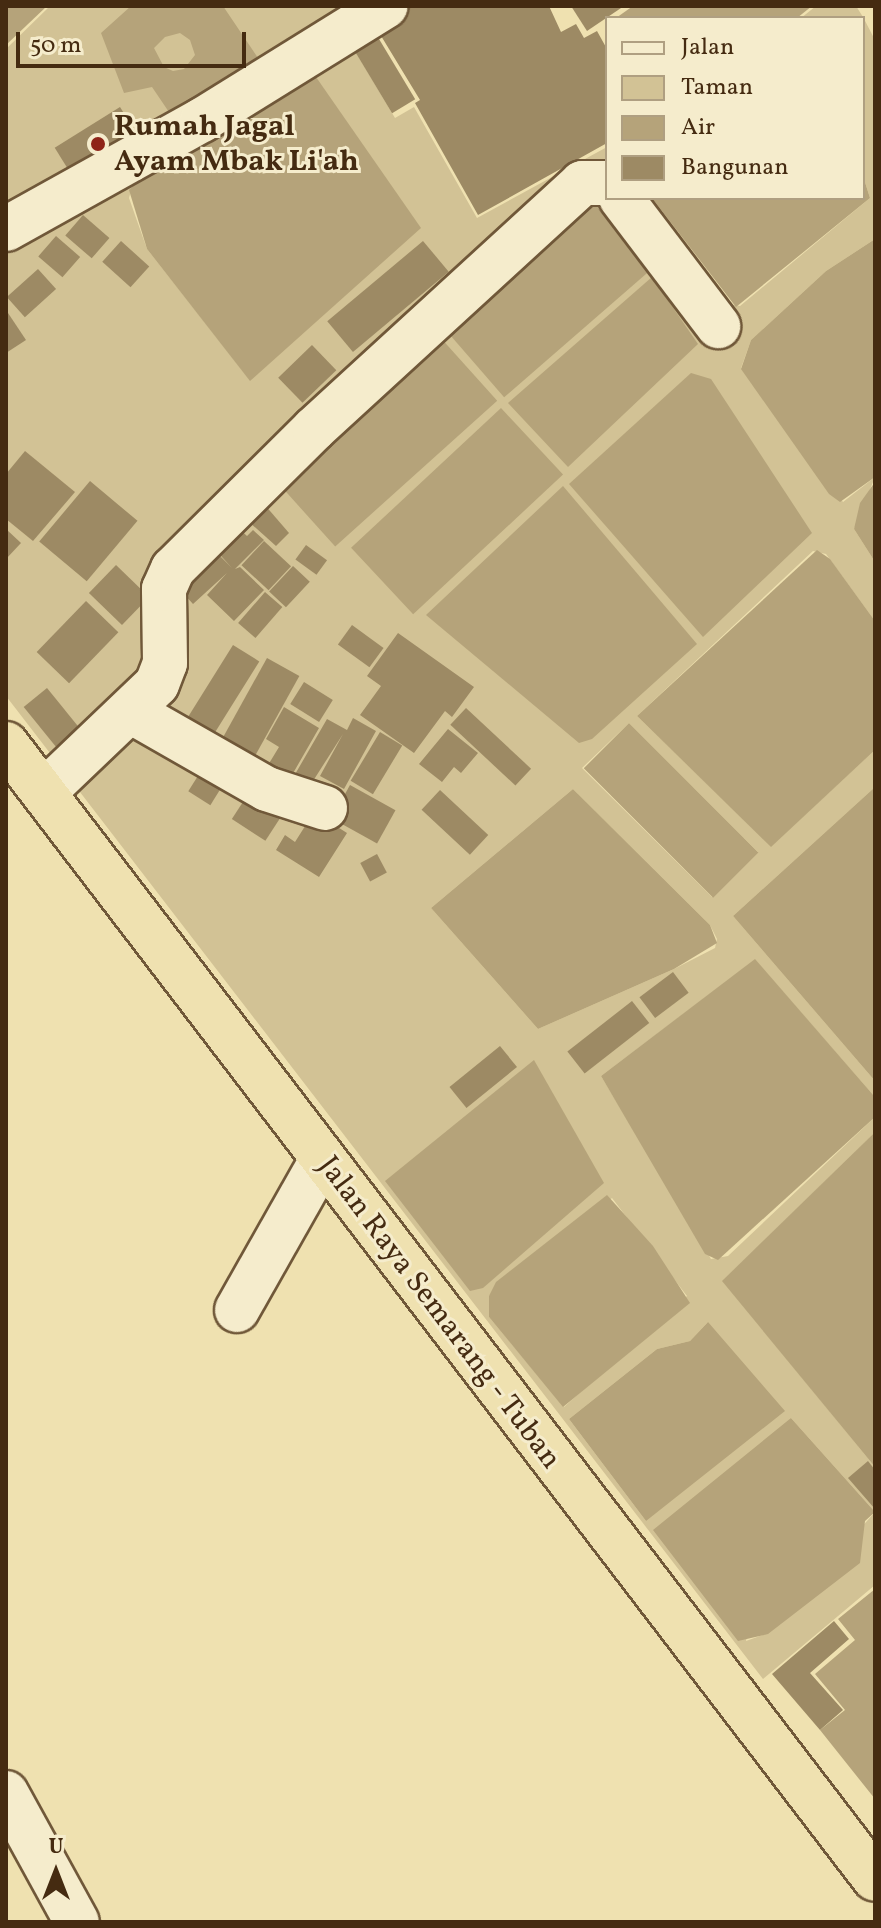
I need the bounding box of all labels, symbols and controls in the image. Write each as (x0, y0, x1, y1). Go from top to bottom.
scale bar (20, 16, 250, 66)
legend (605, 16, 865, 200)
text: 50 m (30, 29, 82, 63)
text: Jalan (681, 31, 734, 65)
text: Taman (681, 71, 753, 105)
place label: Rumah Jagal Ayam Mbak Li'ah (114, 109, 359, 180)
text: Air (681, 111, 715, 145)
marker: Rumah Jagal Ayam Mbak Li'ah (89, 135, 107, 153)
text: Bangunan (681, 151, 789, 185)
street label: Jalan Raya Semarang - Tuban (309, 1149, 569, 1477)
north arrow (16, 1832, 96, 1912)
text: U (48, 1832, 64, 1863)

